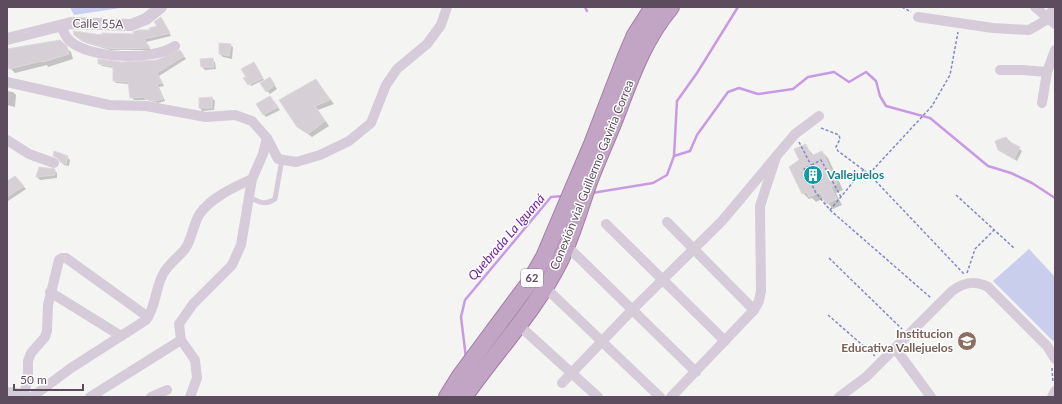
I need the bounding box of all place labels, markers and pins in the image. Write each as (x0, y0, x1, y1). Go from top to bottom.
building icon: Vallejuelos (802, 164, 824, 186)
place label: Vallejuelos (826, 167, 884, 182)
place label: Institucion Educativa Vallejuelos (841, 326, 953, 355)
school or university icon: Institucion Educativa Vallejuelos (956, 330, 978, 352)

